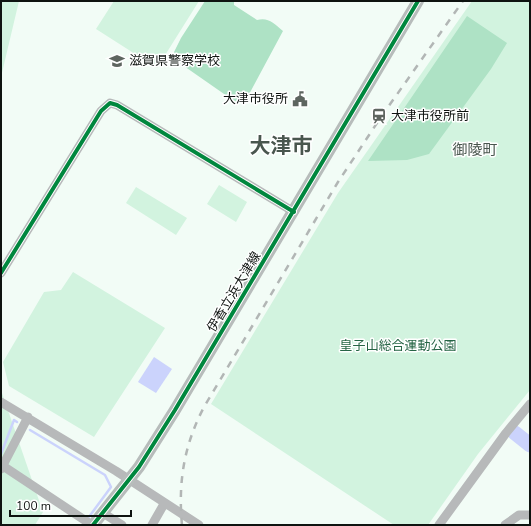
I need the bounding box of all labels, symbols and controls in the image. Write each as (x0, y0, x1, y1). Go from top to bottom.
school or university icon: 滋賀県警察学校 (108, 52, 126, 70)
place label: 滋賀県警察学校 (129, 52, 220, 70)
place label: 大津市役所 (223, 90, 288, 108)
public building icon: 大津市役所 (291, 90, 309, 108)
station icon: 大津市役所前 (370, 107, 388, 125)
place label: 大津市役所前 (391, 107, 469, 125)
district label: 大津市 (250, 132, 313, 160)
district label: 御陵町 (452, 140, 498, 160)
street label: 伊香立浜大津線 (203, 248, 265, 336)
park label: 皇子山総合運動公園 (339, 337, 457, 355)
scale bar (10, 492, 131, 518)
text: 100 m (16, 498, 51, 514)

